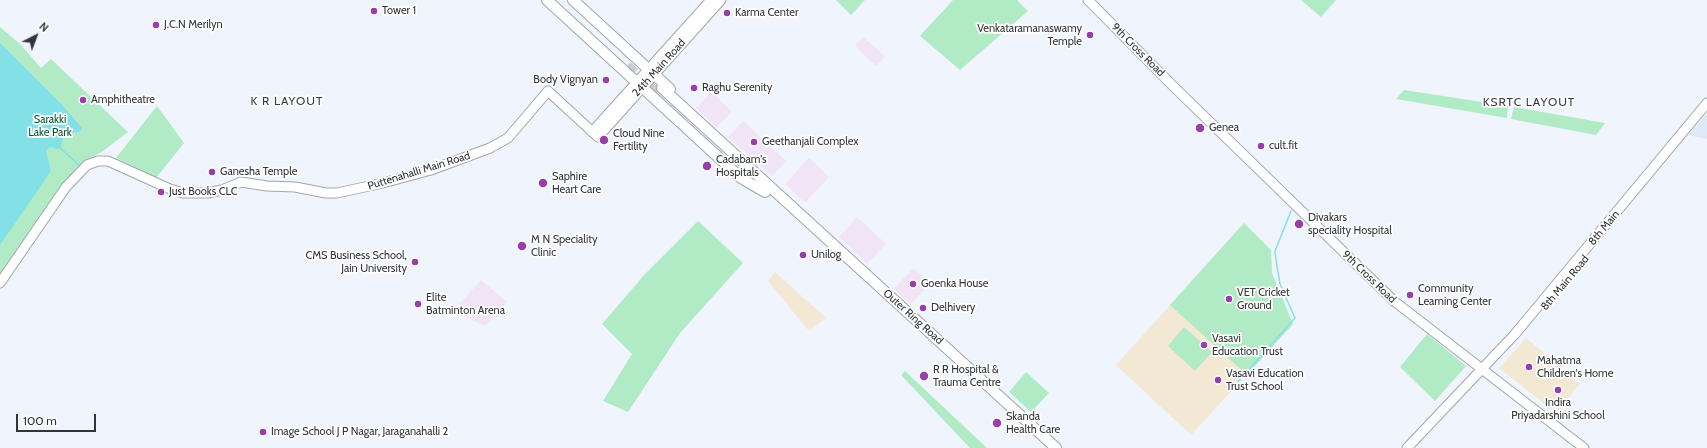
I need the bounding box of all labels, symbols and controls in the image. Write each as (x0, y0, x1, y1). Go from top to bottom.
place label: Tower 1 (382, 4, 416, 18)
marker: Tower 1 (369, 6, 379, 16)
place label: Karma Center (735, 6, 798, 20)
marker: Karma Center (722, 8, 732, 18)
north arrow (16, 16, 56, 56)
place label: J.C.N Merilyn (164, 18, 223, 32)
text: N (36, 19, 52, 35)
marker: J.C.N Merilyn (151, 20, 161, 30)
street label: 9th Cross Road (1109, 21, 1167, 79)
place label: Venkataramanaswamy Temple (977, 22, 1082, 48)
marker: Venkataramanaswamy Temple (1085, 30, 1095, 40)
street label: 24th Main Road (630, 36, 688, 100)
place label: Body Vignyan (533, 73, 598, 87)
marker: Body Vignyan (601, 75, 611, 85)
place label: Raghu Serenity (702, 81, 772, 95)
marker: Raghu Serenity (689, 83, 699, 93)
place label: Amphitheatre (91, 93, 155, 107)
district label: K R LAYOUT (251, 94, 323, 108)
marker: Amphitheatre (78, 95, 88, 105)
district label: KSRTC LAYOUT (1483, 95, 1575, 109)
park label: Sarakki Lake Park (28, 113, 72, 139)
place label: Genea (1209, 121, 1239, 135)
marker: Genea (1194, 122, 1206, 134)
place label: Cloud Nine Fertility (613, 127, 664, 153)
marker: Cloud Nine Fertility (598, 134, 610, 146)
place label: Geethanjali Complex (762, 135, 858, 149)
marker: Geethanjali Complex (749, 137, 759, 147)
place label: cult.fit (1269, 139, 1298, 153)
marker: cult.fit (1256, 141, 1266, 151)
street label: Puttenahalli Main Road (366, 149, 472, 193)
place label: Cadabam's Hospitals (716, 153, 767, 179)
marker: Cadabam's Hospitals (701, 160, 713, 172)
place label: Ganesha Temple (220, 165, 297, 179)
marker: Ganesha Temple (207, 167, 217, 177)
place label: Saphire Heart Care (552, 170, 601, 196)
marker: Saphire Heart Care (537, 177, 549, 189)
place label: Just Books CLC (169, 185, 238, 199)
marker: Just Books CLC (156, 187, 166, 197)
street label: 8th Main (1586, 208, 1622, 248)
place label: Divakars speciality Hospital (1308, 211, 1392, 237)
marker: Divakars speciality Hospital (1293, 218, 1305, 230)
place label: M N Speciality Clinic (531, 233, 598, 259)
marker: M N Speciality Clinic (516, 240, 528, 252)
place label: Unilog (811, 248, 841, 262)
street label: 9th Cross Road (1339, 248, 1399, 306)
place label: CMS Business School, Jain University (305, 249, 407, 275)
marker: Unilog (798, 250, 808, 260)
street label: 8th Main Road (1538, 253, 1592, 313)
marker: CMS Business School, Jain University (410, 257, 420, 267)
place label: Goenka House (921, 277, 988, 291)
marker: Goenka House (908, 279, 918, 289)
place label: Community Learning Center (1418, 282, 1491, 308)
place label: VET Cricket Ground (1237, 286, 1290, 312)
street label: Outer Ring Road (880, 287, 946, 347)
marker: Community Learning Center (1405, 290, 1415, 300)
place label: Elite Batminton Arena (426, 291, 505, 317)
marker: VET Cricket Ground (1224, 294, 1234, 304)
marker: Elite Batminton Arena (413, 299, 423, 309)
place label: Delhivery (931, 301, 975, 315)
marker: Delhivery (918, 303, 928, 313)
place label: Vasavi Education Trust (1212, 332, 1283, 358)
marker: Vasavi Education Trust (1199, 340, 1209, 350)
place label: Mahatma Children's Home (1537, 354, 1613, 380)
marker: Mahatma Children's Home (1524, 362, 1534, 372)
place label: R R Hospital & Trauma Centre (933, 363, 1001, 389)
place label: Vasavi Education Trust School (1226, 367, 1304, 393)
marker: R R Hospital & Trauma Centre (918, 370, 930, 382)
marker: Vasavi Education Trust School (1213, 375, 1223, 385)
marker: Indira Priyadarshini School (1553, 385, 1563, 395)
place label: Indira Priyadarshini School (1511, 396, 1605, 422)
scale bar (18, 406, 98, 432)
place label: Skanda Health Care (1006, 410, 1060, 436)
text: 100 m (23, 413, 57, 428)
marker: Skanda Health Care (991, 417, 1003, 429)
place label: Image School J P Nagar, Jaraganahalli 2 (271, 425, 448, 439)
marker: Image School J P Nagar, Jaraganahalli 2 (258, 427, 268, 437)

